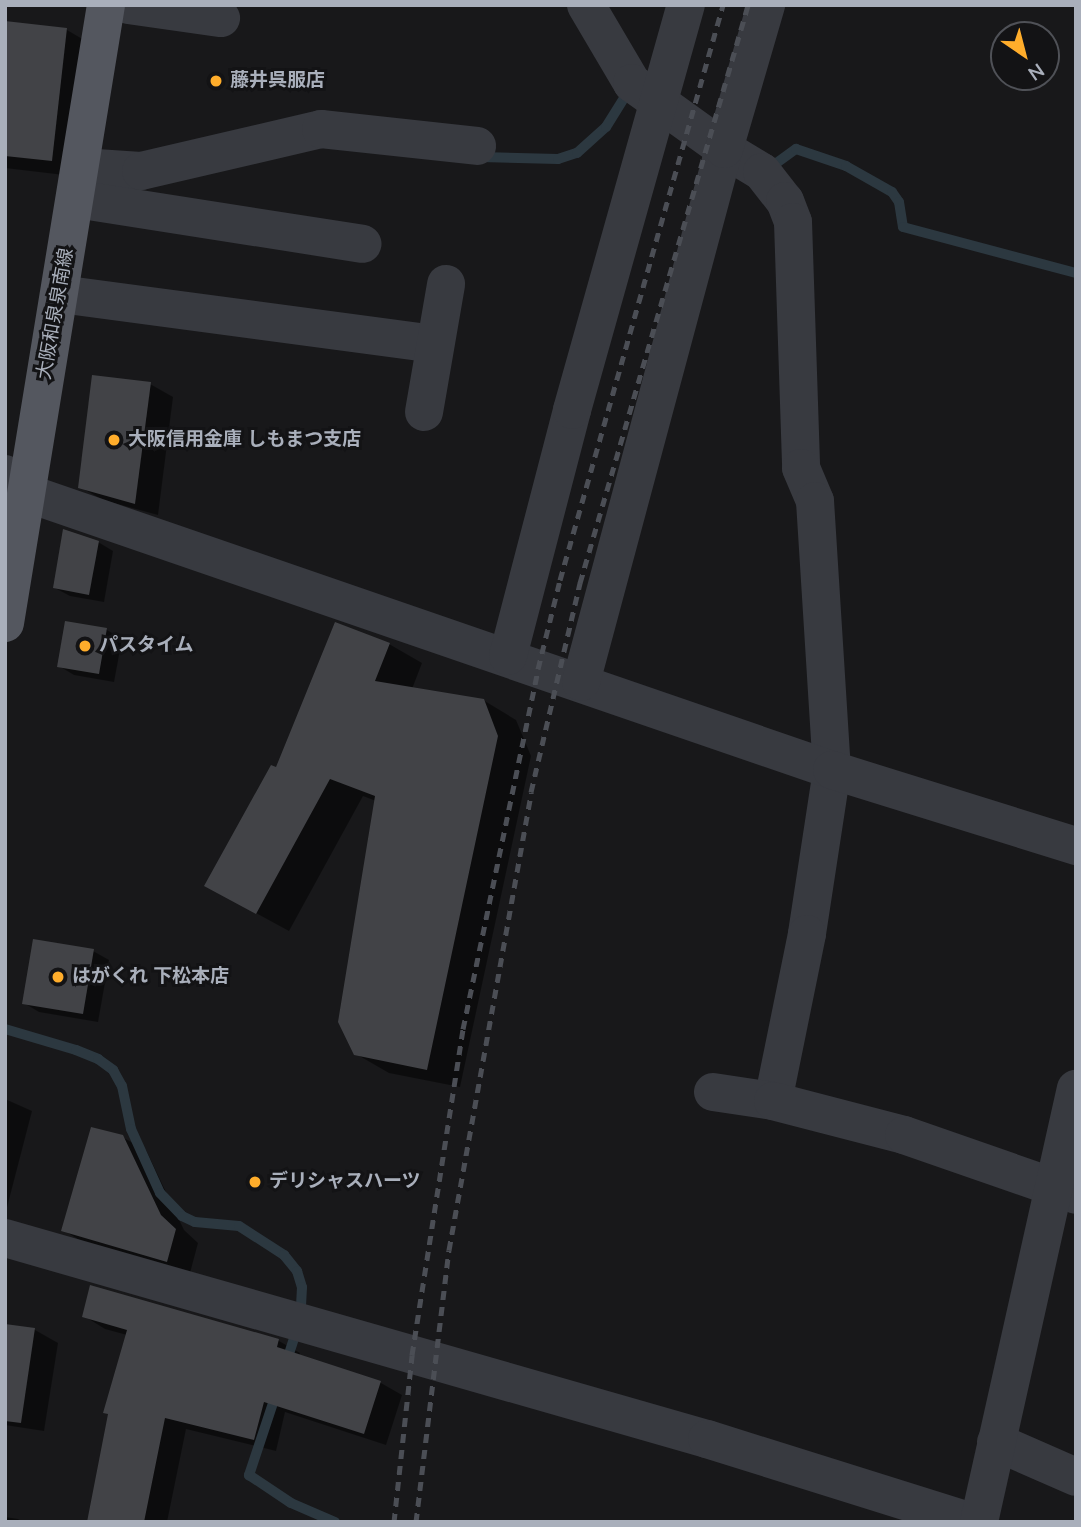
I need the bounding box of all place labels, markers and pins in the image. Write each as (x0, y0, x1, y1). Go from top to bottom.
place label: 藤井呉服店 (230, 70, 325, 92)
marker: 藤井呉服店 (208, 73, 224, 89)
place label: 大阪信用金庫 しもまつ支店 (128, 429, 361, 451)
marker: 大阪信用金庫 しもまつ支店 (106, 432, 122, 448)
place label: パスタイム (99, 635, 194, 657)
marker: パスタイム (77, 638, 93, 654)
place label: はがくれ 下松本店 (72, 966, 229, 988)
marker: はがくれ 下松本店 (50, 969, 66, 985)
place label: デリシャスハーツ (269, 1171, 421, 1193)
marker: デリシャスハーツ (247, 1174, 263, 1190)

